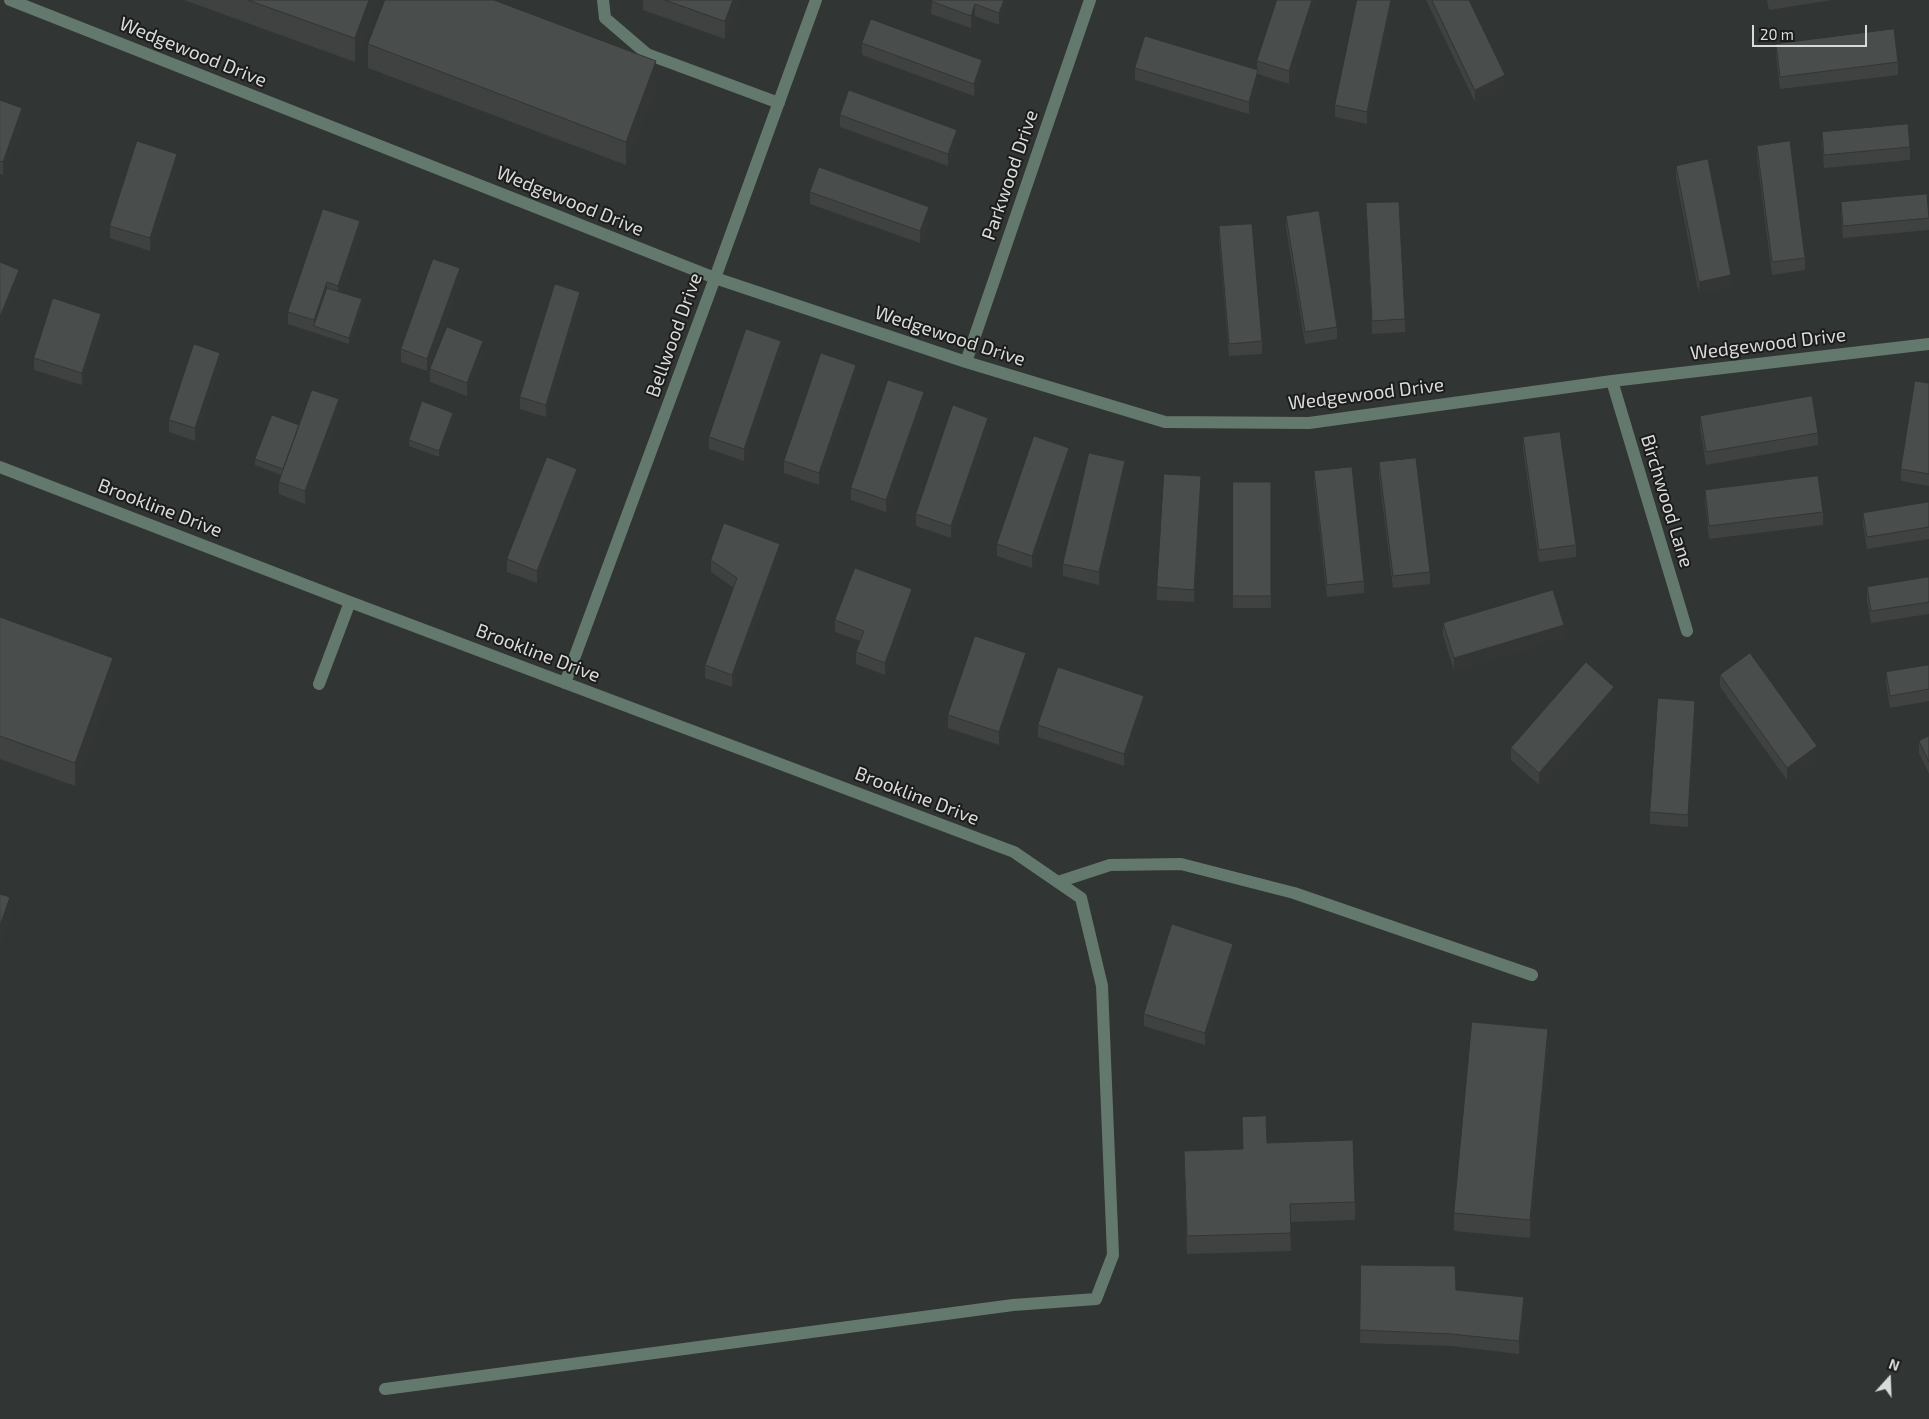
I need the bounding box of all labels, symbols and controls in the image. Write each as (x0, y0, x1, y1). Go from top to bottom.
street label: Wedgewood Drive (116, 12, 270, 92)
scale bar (1754, 15, 1869, 47)
text: 20 m (1760, 25, 1794, 43)
street label: Parkwood Drive (977, 107, 1043, 243)
street label: Wedgewood Drive (493, 161, 647, 241)
street label: Bellwood Drive (641, 270, 707, 400)
street label: Wedgewood Drive (872, 301, 1028, 371)
street label: Wedgewood Drive (1689, 323, 1847, 365)
street label: Wedgewood Drive (1287, 373, 1445, 415)
street label: Birchwood Lane (1636, 432, 1698, 570)
street label: Brookline Drive (95, 474, 225, 542)
street label: Brookline Drive (473, 619, 603, 687)
street label: Brookline Drive (852, 762, 982, 830)
north arrow (1864, 1354, 1914, 1404)
text: N (1887, 1355, 1902, 1374)

